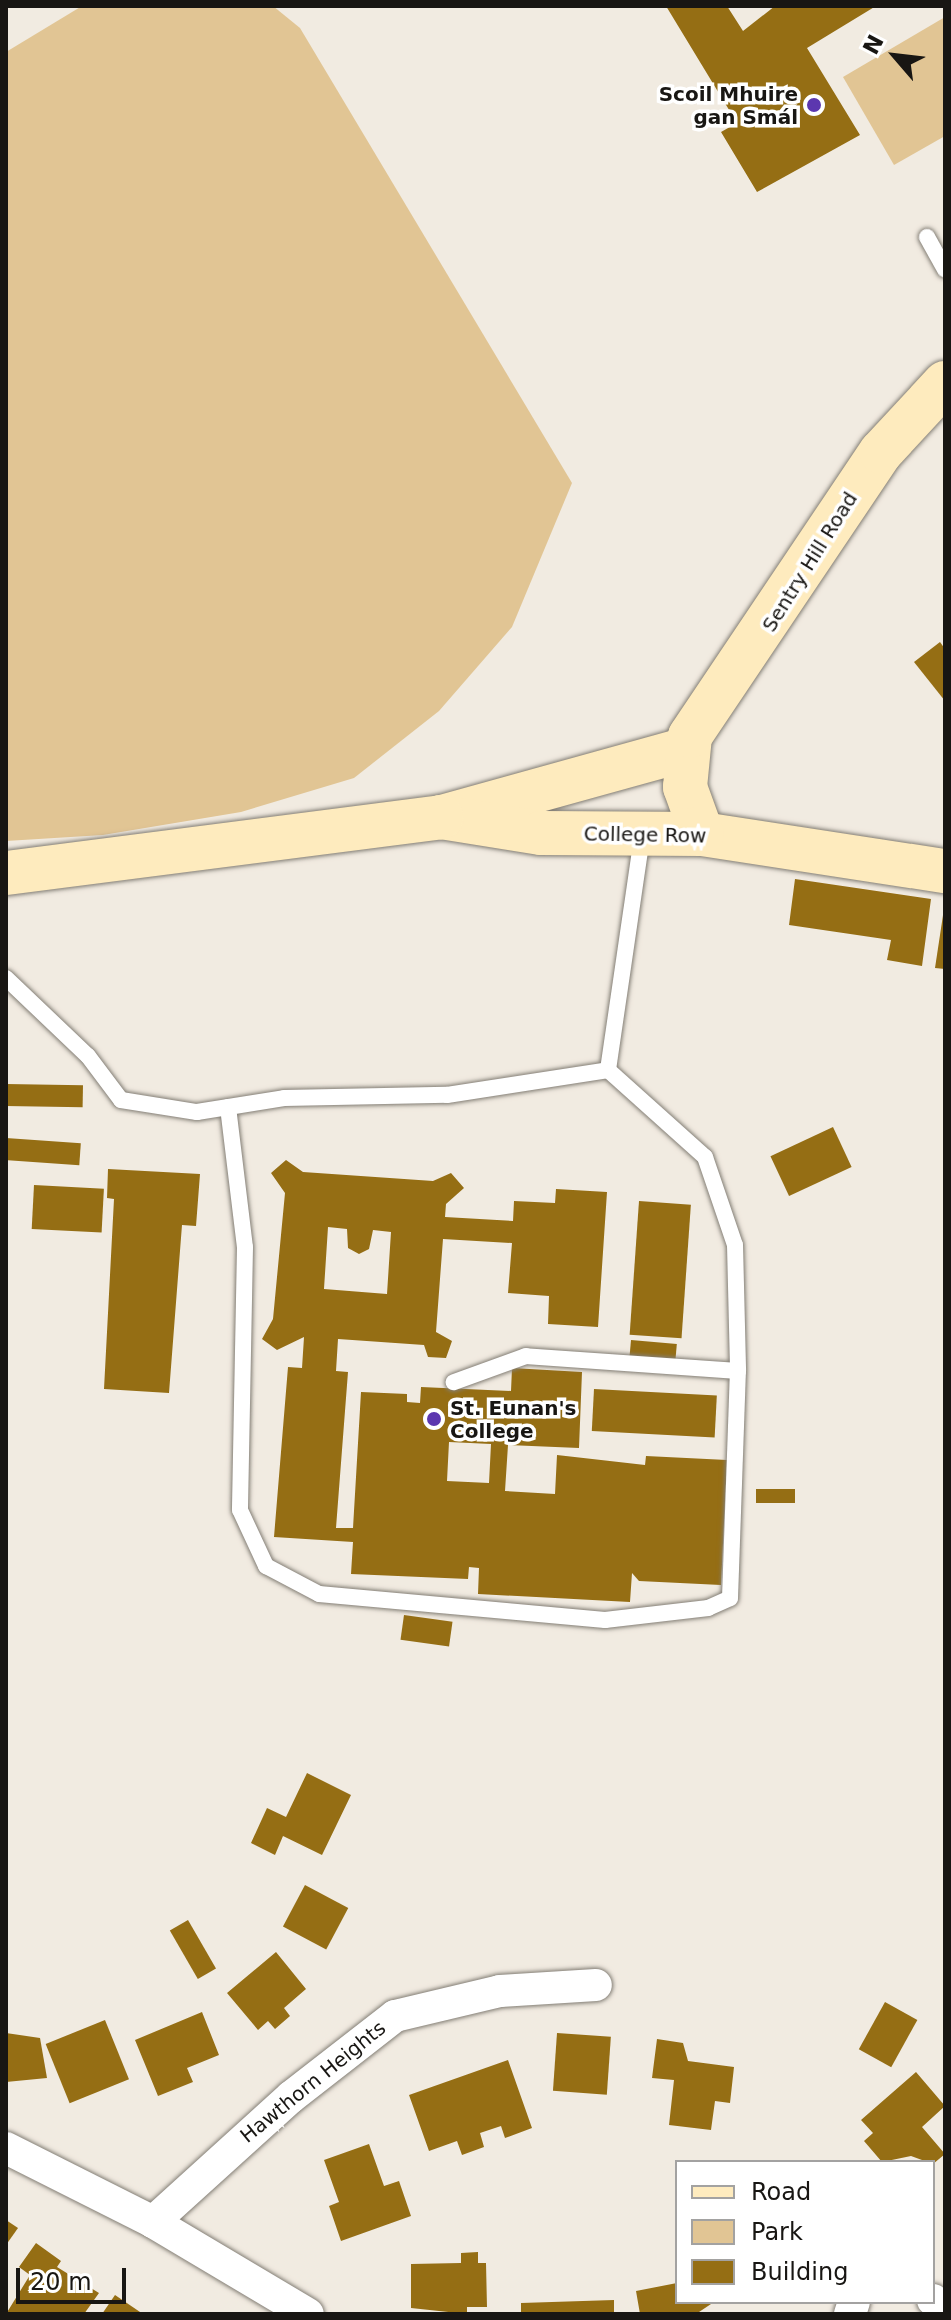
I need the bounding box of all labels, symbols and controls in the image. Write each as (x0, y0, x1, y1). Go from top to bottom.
north arrow (855, 16, 935, 96)
text: N (858, 31, 889, 59)
place label: Scoil Mhuire gan Smál (659, 82, 798, 129)
marker: Scoil Mhuire gan Smál (805, 96, 823, 114)
street label: Sentry Hill Road (757, 488, 863, 636)
street label: College Row (584, 822, 706, 848)
place label: St. Eunan's College (450, 1396, 576, 1443)
marker: St. Eunan's College (425, 1410, 443, 1428)
street label: Hawthorn Heights (236, 2016, 390, 2148)
legend (675, 2160, 935, 2304)
text: Road (751, 2178, 811, 2206)
text: Park (751, 2218, 803, 2246)
scale bar (20, 2252, 130, 2302)
text: Building (751, 2258, 848, 2286)
text: 20 m (30, 2268, 92, 2296)

